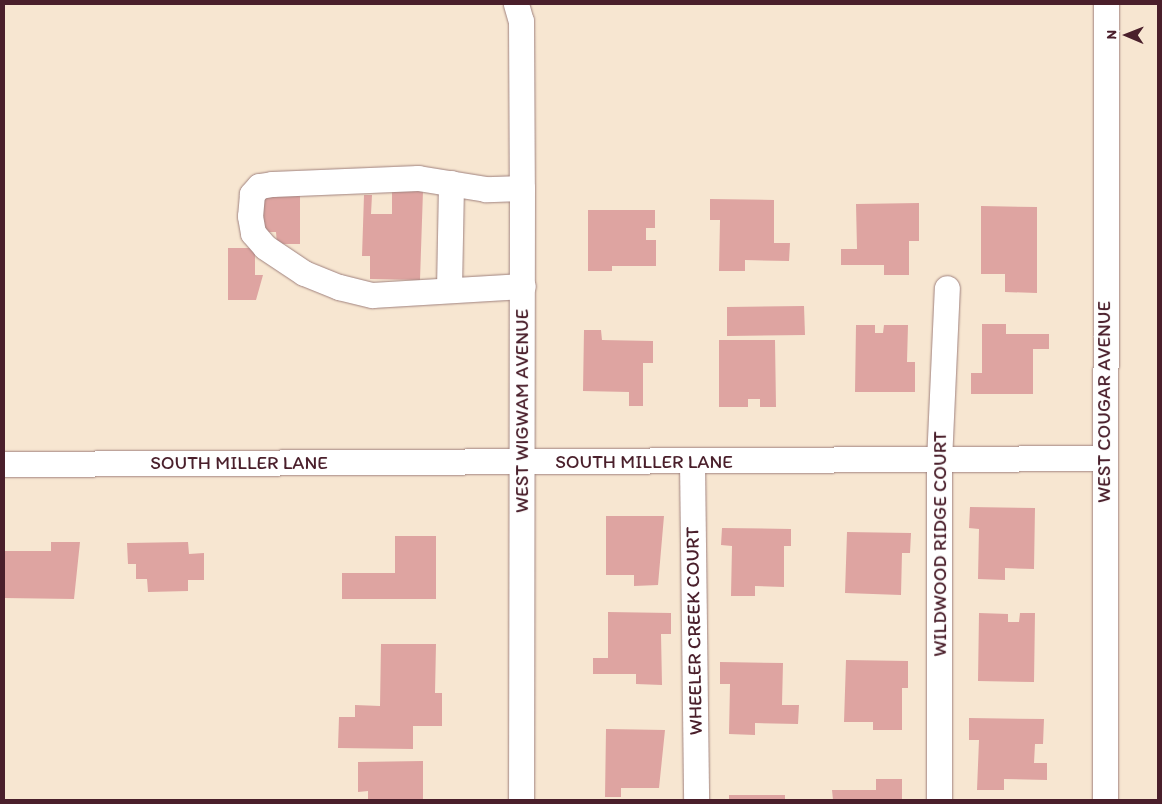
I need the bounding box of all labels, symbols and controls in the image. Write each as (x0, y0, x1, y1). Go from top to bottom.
north arrow (1102, 10, 1152, 60)
text: N (1103, 30, 1120, 40)
street label: WEST COUGAR AVENUE (1093, 301, 1115, 503)
street label: WEST WIGWAM AVENUE (511, 308, 533, 514)
street label: WILDWOOD RIDGE COURT (929, 431, 951, 657)
street label: SOUTH MILLER LANE (555, 451, 733, 473)
street label: SOUTH MILLER LANE (150, 452, 328, 474)
street label: WHEELER CREEK COURT (681, 526, 707, 736)

